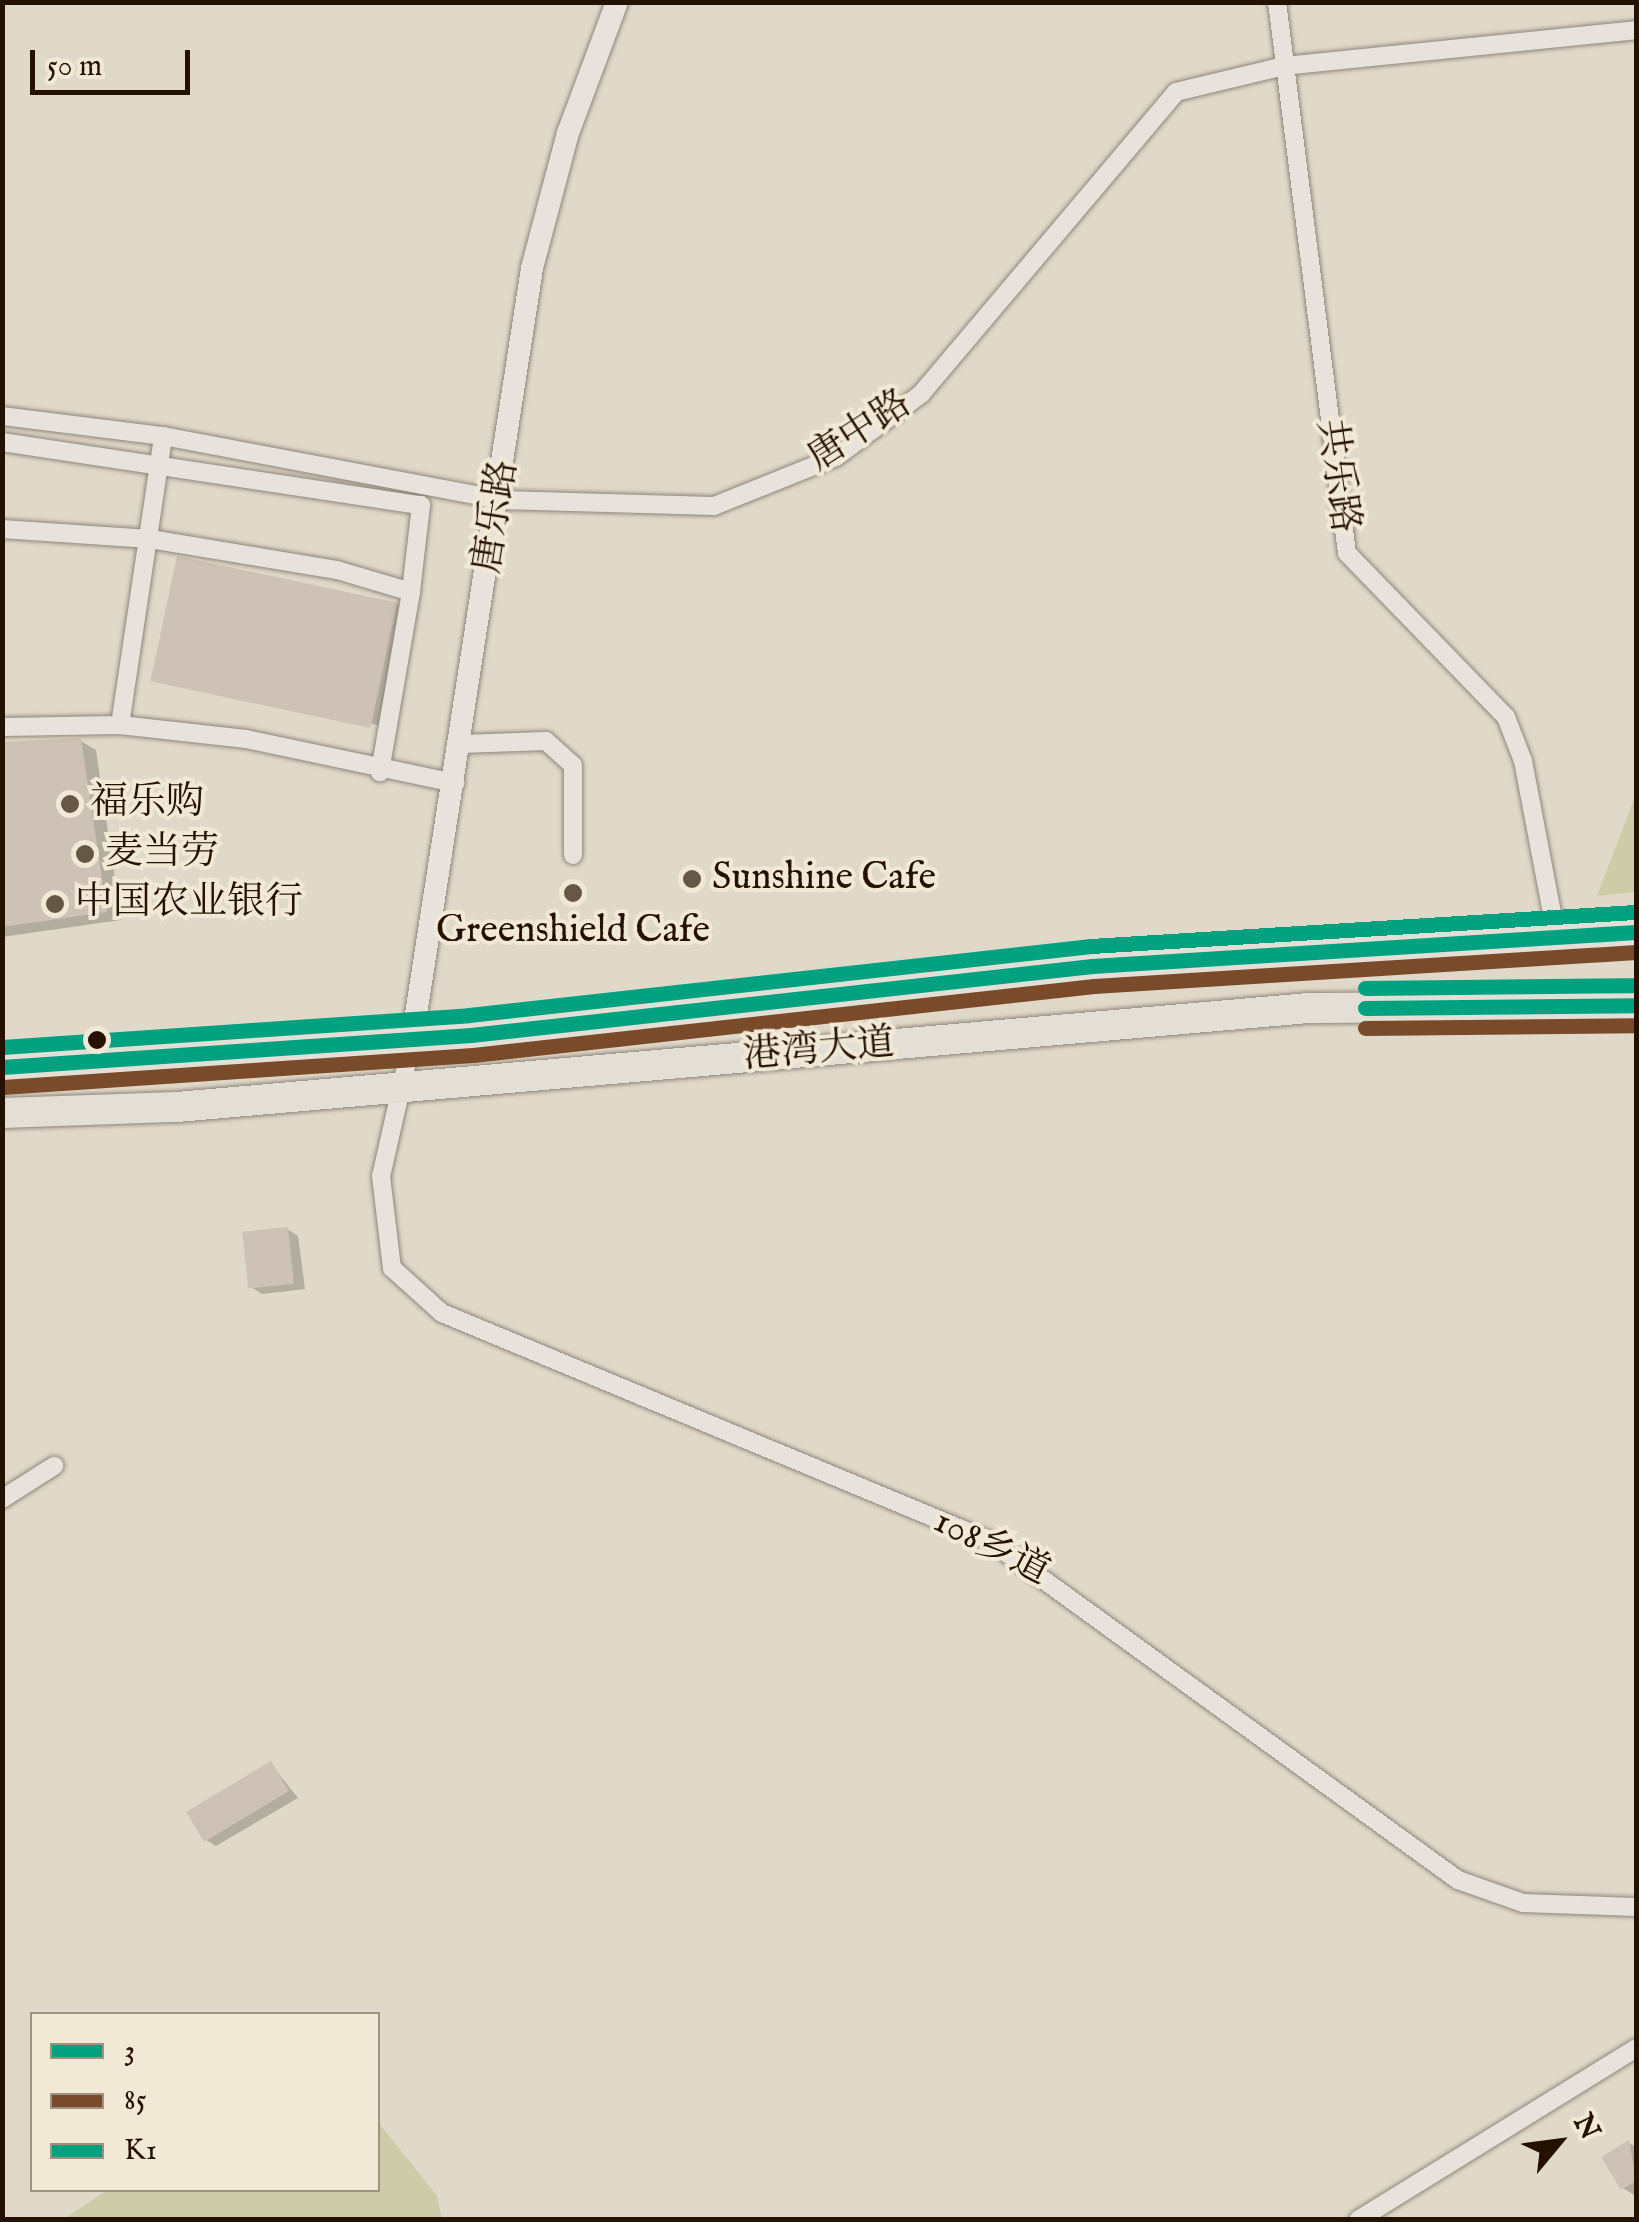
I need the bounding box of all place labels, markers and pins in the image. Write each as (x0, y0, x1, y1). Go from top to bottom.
place label: 福乐购 (90, 781, 204, 827)
marker: 福乐购 (59, 793, 81, 815)
place label: 麦当劳 (105, 831, 219, 877)
marker: 麦当劳 (74, 843, 96, 865)
place label: Sunshine Cafe (712, 856, 936, 902)
marker: Sunshine Cafe (681, 868, 703, 890)
place label: 中国农业银行 (75, 881, 303, 927)
marker: Greenshield Cafe (562, 882, 584, 904)
marker: 中国农业银行 (44, 893, 66, 915)
place label: Greenshield Cafe (436, 909, 710, 955)
unlabelled marker (87, 1030, 107, 1050)

